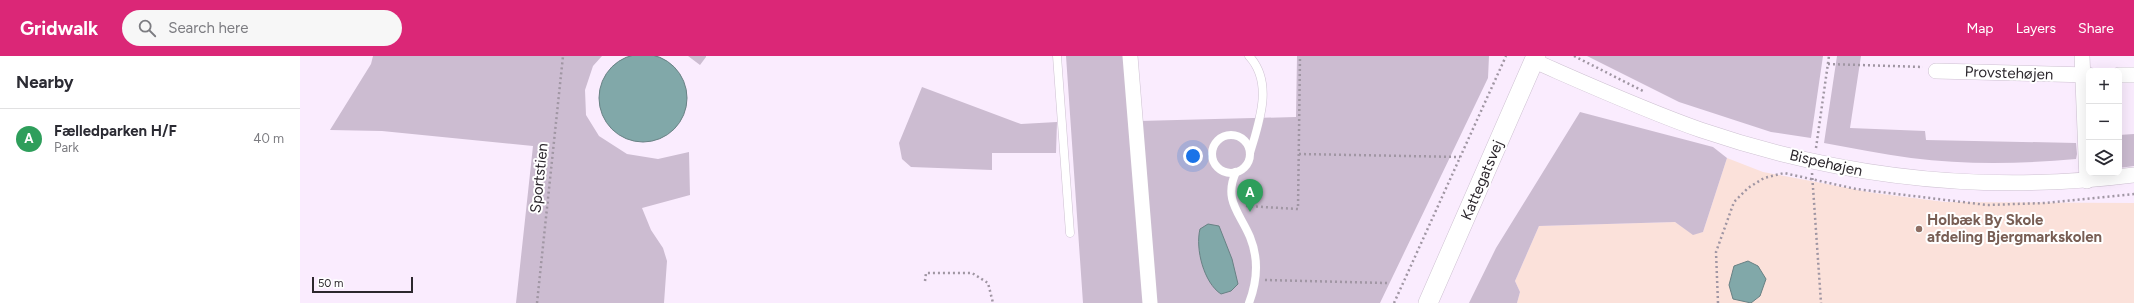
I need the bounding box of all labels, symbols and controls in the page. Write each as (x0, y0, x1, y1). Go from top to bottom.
search box (122, 10, 402, 46)
text: Gridwalk (20, 17, 98, 40)
icon: search (136, 17, 158, 39)
text: Search here (168, 19, 248, 37)
text: Map (1966, 20, 1994, 37)
text: Layers (2016, 20, 2056, 37)
text: Share (2078, 20, 2114, 37)
street label: Provstehøjen (1964, 62, 2054, 84)
map controls (2086, 68, 2122, 176)
button: + (2086, 68, 2122, 104)
text: Nearby (16, 72, 74, 92)
button: − (2086, 104, 2122, 140)
text: Fælledparken H/F (54, 122, 177, 140)
text: A (24, 131, 34, 146)
text: 40 m (253, 131, 284, 146)
street label: Kattegatsvej (1457, 137, 1507, 223)
text: Park (54, 140, 79, 155)
button: layers (2086, 140, 2122, 176)
street label: Sportstien (526, 142, 552, 214)
your location (1183, 146, 1203, 166)
street label: Bispehøjen (1788, 146, 1864, 180)
pin: A (1237, 179, 1263, 212)
place label: Holbæk By Skole afdeling Bjergmarkskolen (1927, 211, 2102, 246)
marker: Holbæk By Skole afdeling Bjergmarkskolen (1914, 224, 1924, 234)
scale bar (312, 275, 413, 294)
text: 50 m (318, 277, 343, 290)

